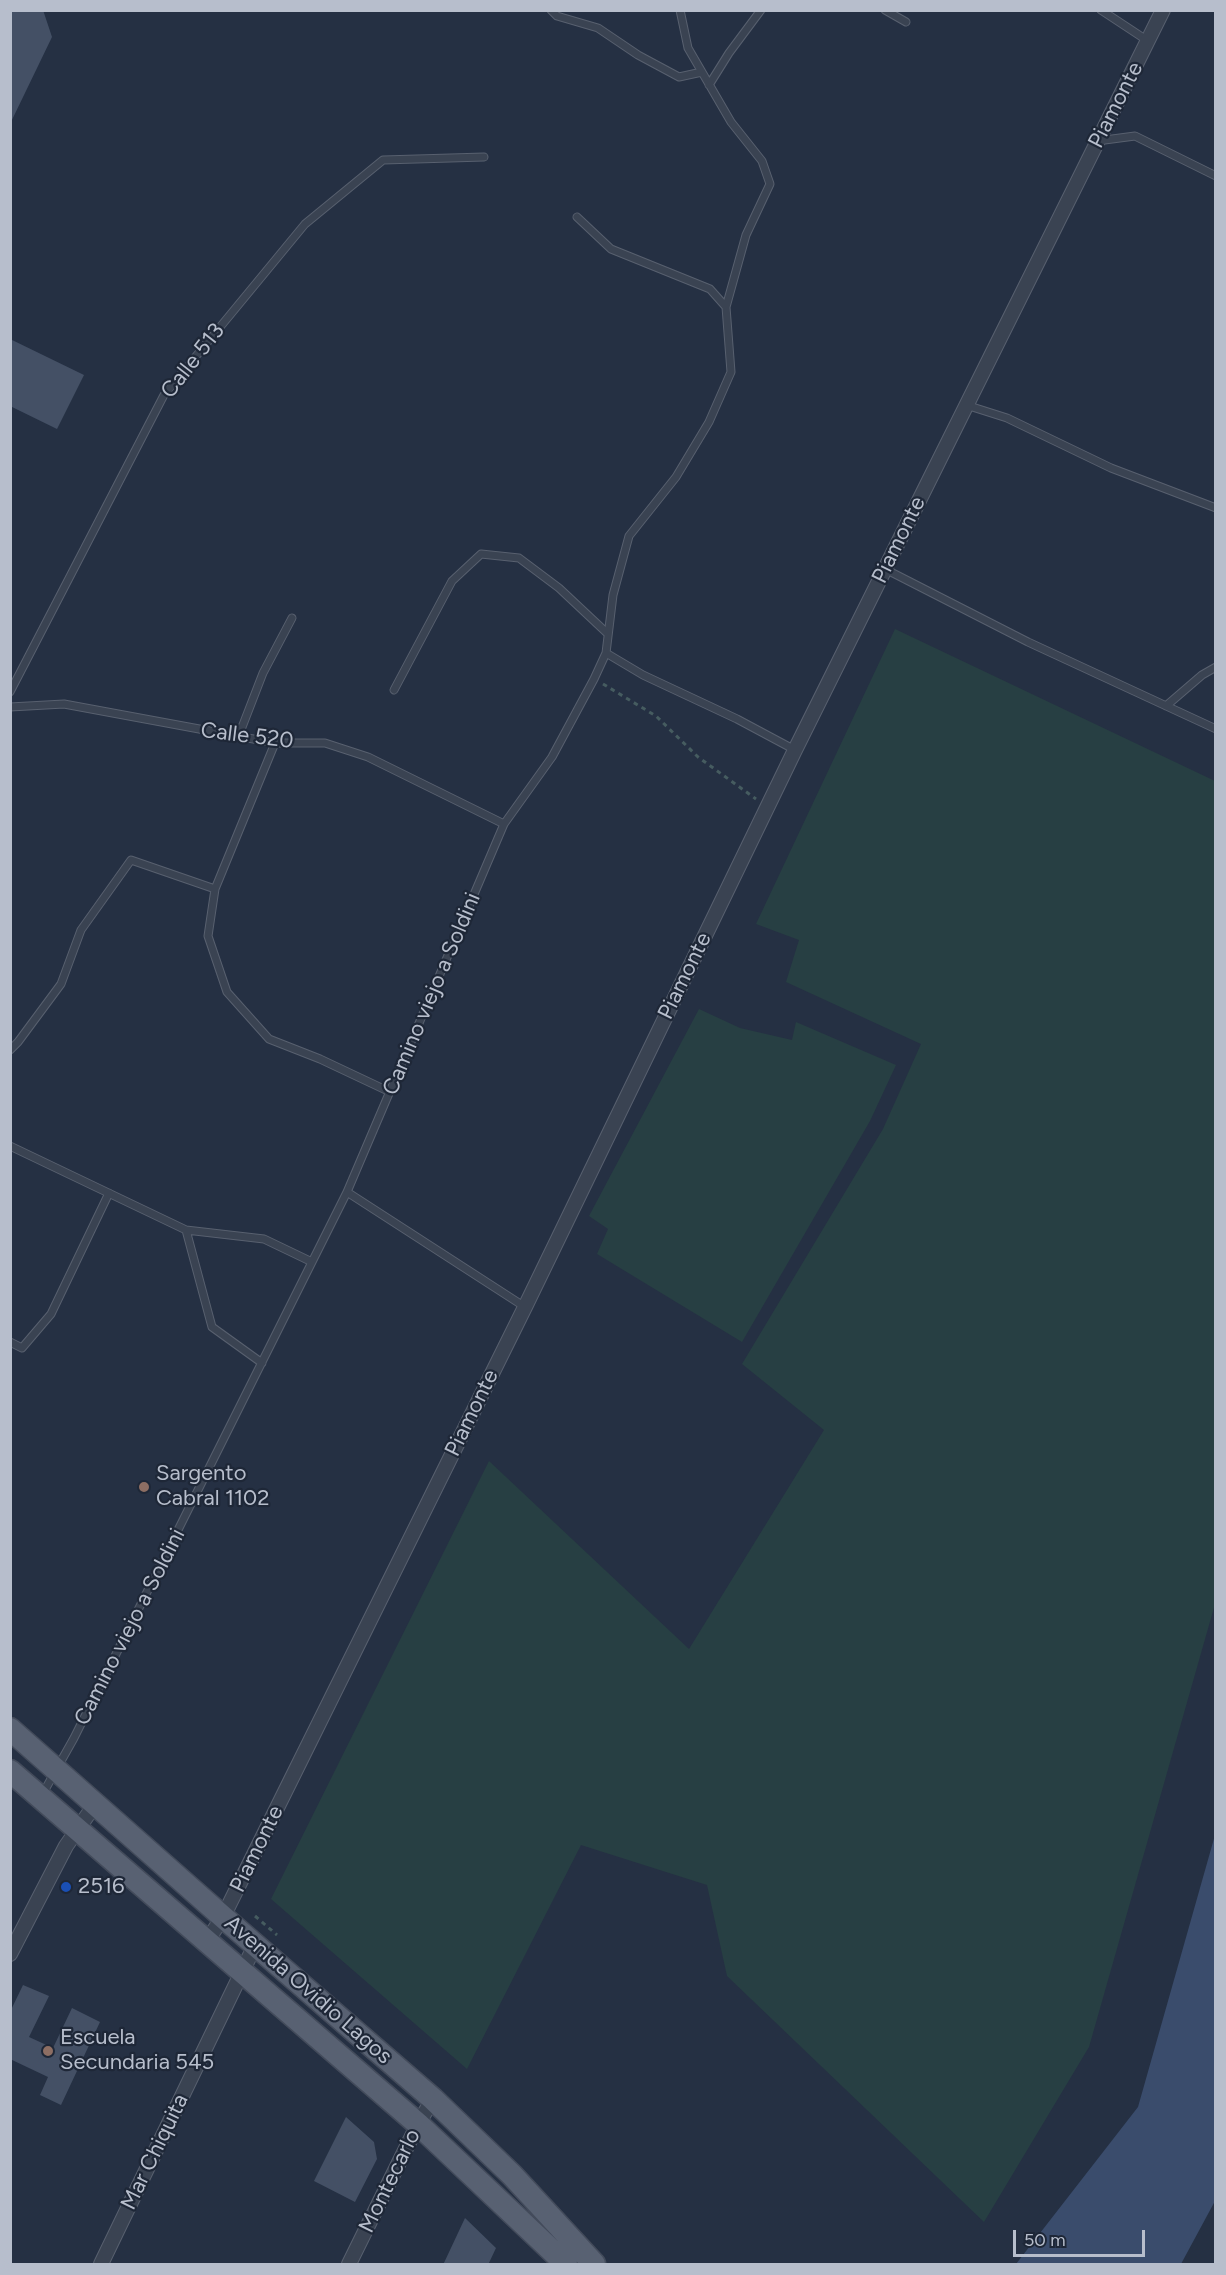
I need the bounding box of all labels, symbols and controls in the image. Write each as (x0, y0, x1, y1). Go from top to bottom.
street label: Piamonte (1083, 58, 1149, 152)
street label: Calle 513 (156, 318, 230, 404)
street label: Piamonte (867, 492, 931, 588)
street label: Calle 520 (199, 717, 295, 755)
street label: Camino viejo a Soldini (377, 889, 487, 1099)
street label: Piamonte (653, 928, 717, 1024)
street label: Piamonte (440, 1365, 504, 1461)
place label: Sargento Cabral 1102 (156, 1461, 269, 1512)
marker: Sargento Cabral 1102 (137, 1480, 151, 1494)
street label: Camino viejo a Soldini (69, 1524, 191, 1730)
street label: Piamonte (225, 1801, 289, 1897)
place label: 2516 (78, 1874, 124, 1900)
marker: 2516 (59, 1880, 73, 1894)
street label: Avenida Ovidio Lagos (219, 1910, 397, 2070)
place label: Escuela Secundaria 545 (60, 2025, 214, 2076)
marker: Escuela Secundaria 545 (41, 2044, 55, 2058)
street label: Mar Chiquita (116, 2090, 194, 2214)
street label: Montecarlo (354, 2125, 426, 2237)
scale bar (1016, 2218, 1148, 2256)
text: 50 m (1024, 2229, 1066, 2251)

